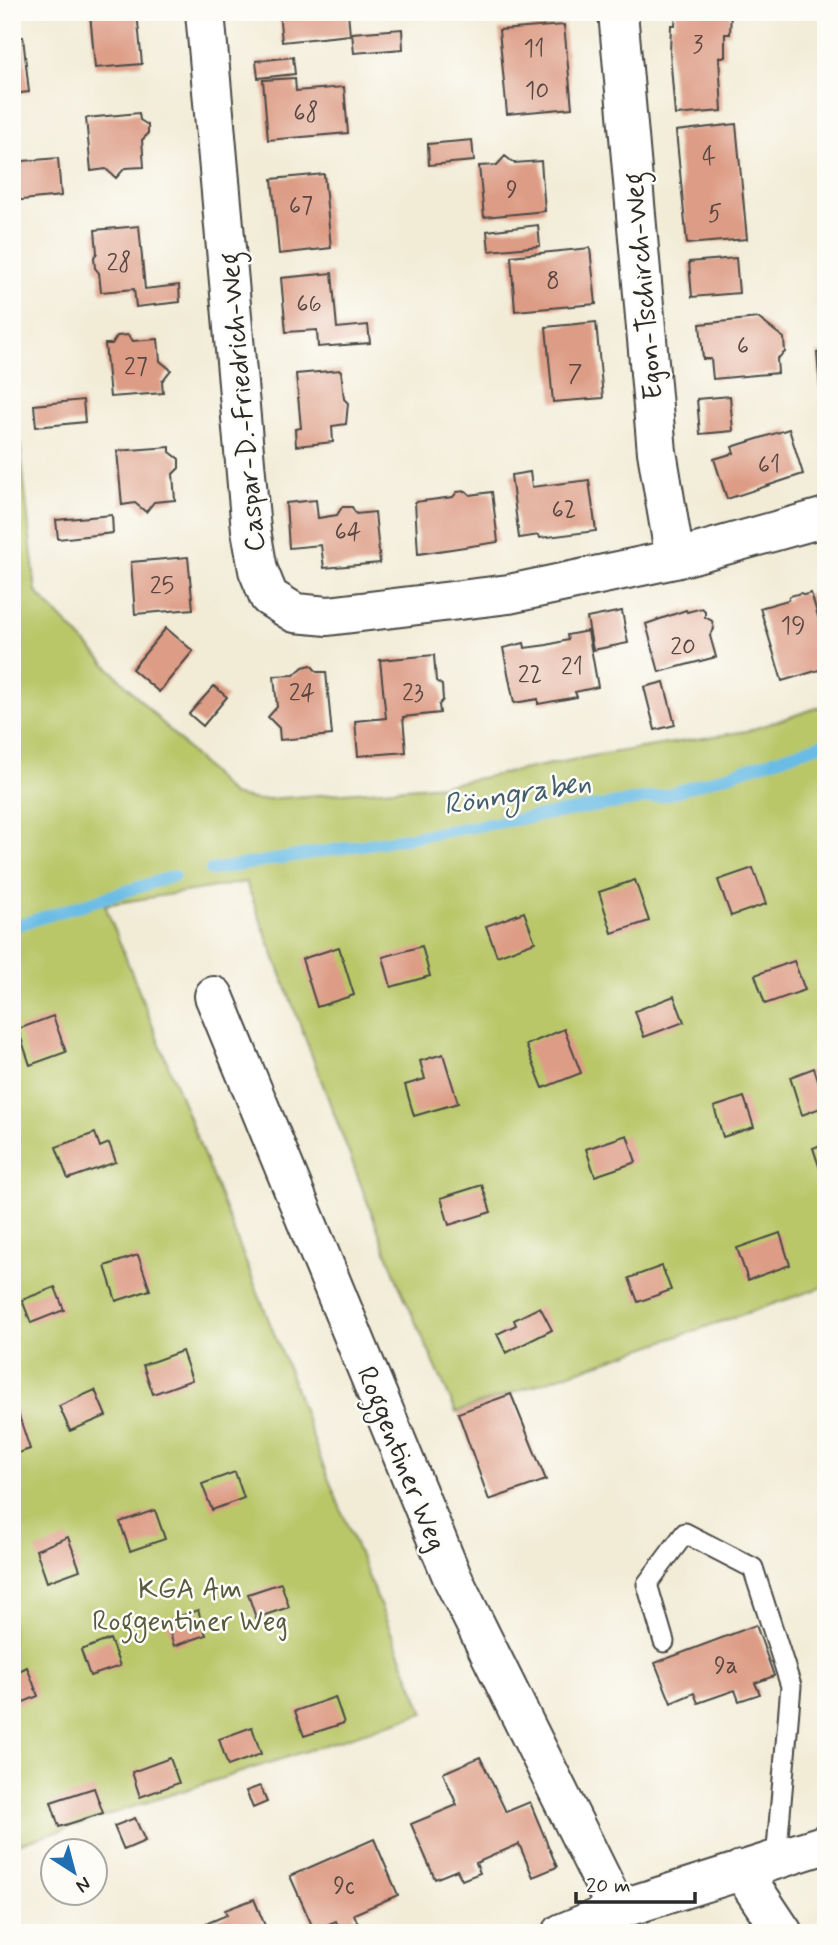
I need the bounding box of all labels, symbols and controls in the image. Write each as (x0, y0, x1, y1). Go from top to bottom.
house number: 3 (693, 30, 704, 61)
house number: 11 (523, 34, 545, 65)
house number: 10 (525, 76, 549, 107)
house number: 68 (293, 98, 319, 129)
house number: 4 (702, 142, 716, 173)
street label: Egon-Tschirch-Weg (616, 170, 676, 401)
house number: 9 (506, 175, 518, 206)
house number: 67 (289, 191, 313, 222)
house number: 5 (708, 199, 722, 230)
house number: 28 (107, 248, 131, 279)
street label: Caspar-D.-Friedrich-Weg (212, 250, 278, 553)
house number: 8 (546, 266, 560, 297)
house number: 66 (296, 289, 322, 320)
house number: 6 (737, 331, 749, 362)
house number: 27 (124, 352, 148, 383)
house number: 7 (568, 359, 582, 390)
house number: 61 (758, 450, 780, 481)
house number: 62 (552, 495, 576, 526)
house number: 64 (335, 517, 361, 548)
house number: 25 (150, 571, 174, 602)
house number: 19 (780, 611, 806, 642)
house number: 20 (670, 632, 696, 663)
house number: 21 (561, 652, 583, 683)
house number: 22 (518, 660, 542, 691)
house number: 24 (289, 678, 315, 709)
house number: 23 (402, 678, 424, 709)
water label: Rönngraben (441, 764, 594, 828)
street label: Roggentiner Weg (344, 1361, 454, 1558)
park label: KGA Am Roggentiner Weg (92, 1572, 288, 1644)
house number: 9a (714, 1651, 738, 1682)
north arrow (38, 1836, 108, 1906)
scale bar (576, 1861, 694, 1905)
text: N (71, 1871, 96, 1898)
house number: 9c (333, 1871, 355, 1902)
text: 20 m (586, 1872, 631, 1900)

